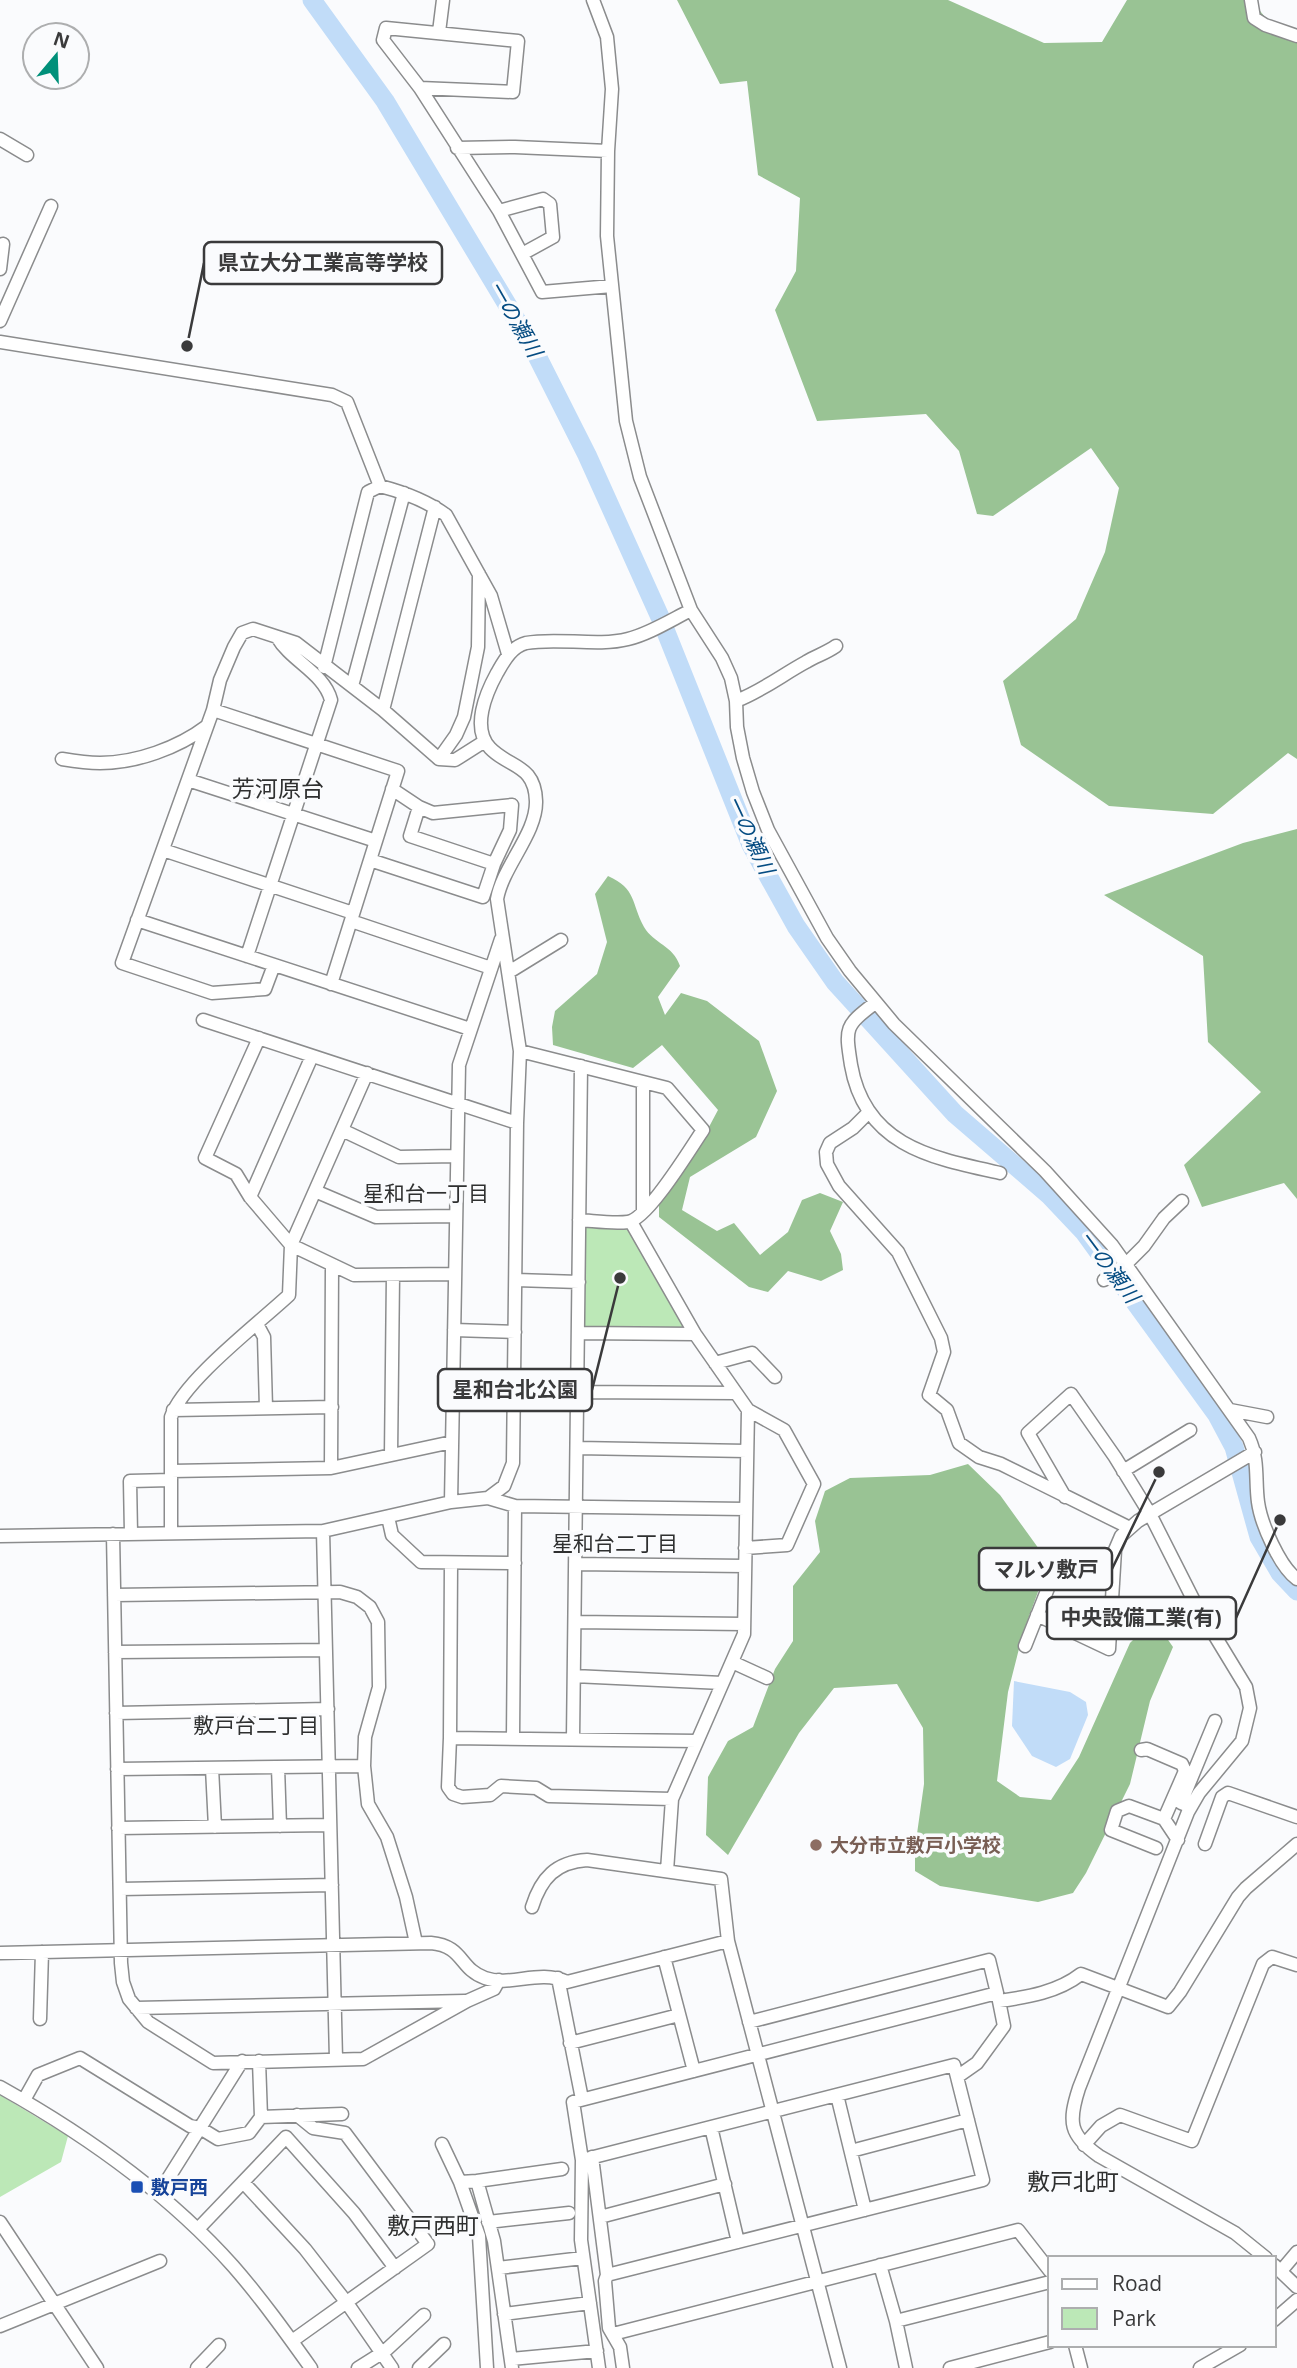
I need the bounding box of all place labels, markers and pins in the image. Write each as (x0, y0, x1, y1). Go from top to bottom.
callout: 県立大分工業高等学校 (204, 242, 442, 284)
callout: 星和台北公園 (438, 1369, 592, 1411)
callout: マルソ敷戸 (979, 1548, 1112, 1590)
callout: 中央設備工業(有) (1047, 1597, 1236, 1639)
place label: 大分市立敷戸小学校 (830, 1832, 1001, 1858)
marker: 大分市立敷戸小学校 (808, 1837, 824, 1853)
place label: 敷戸西 (151, 2174, 208, 2200)
marker: 敷戸西 (129, 2179, 145, 2195)

